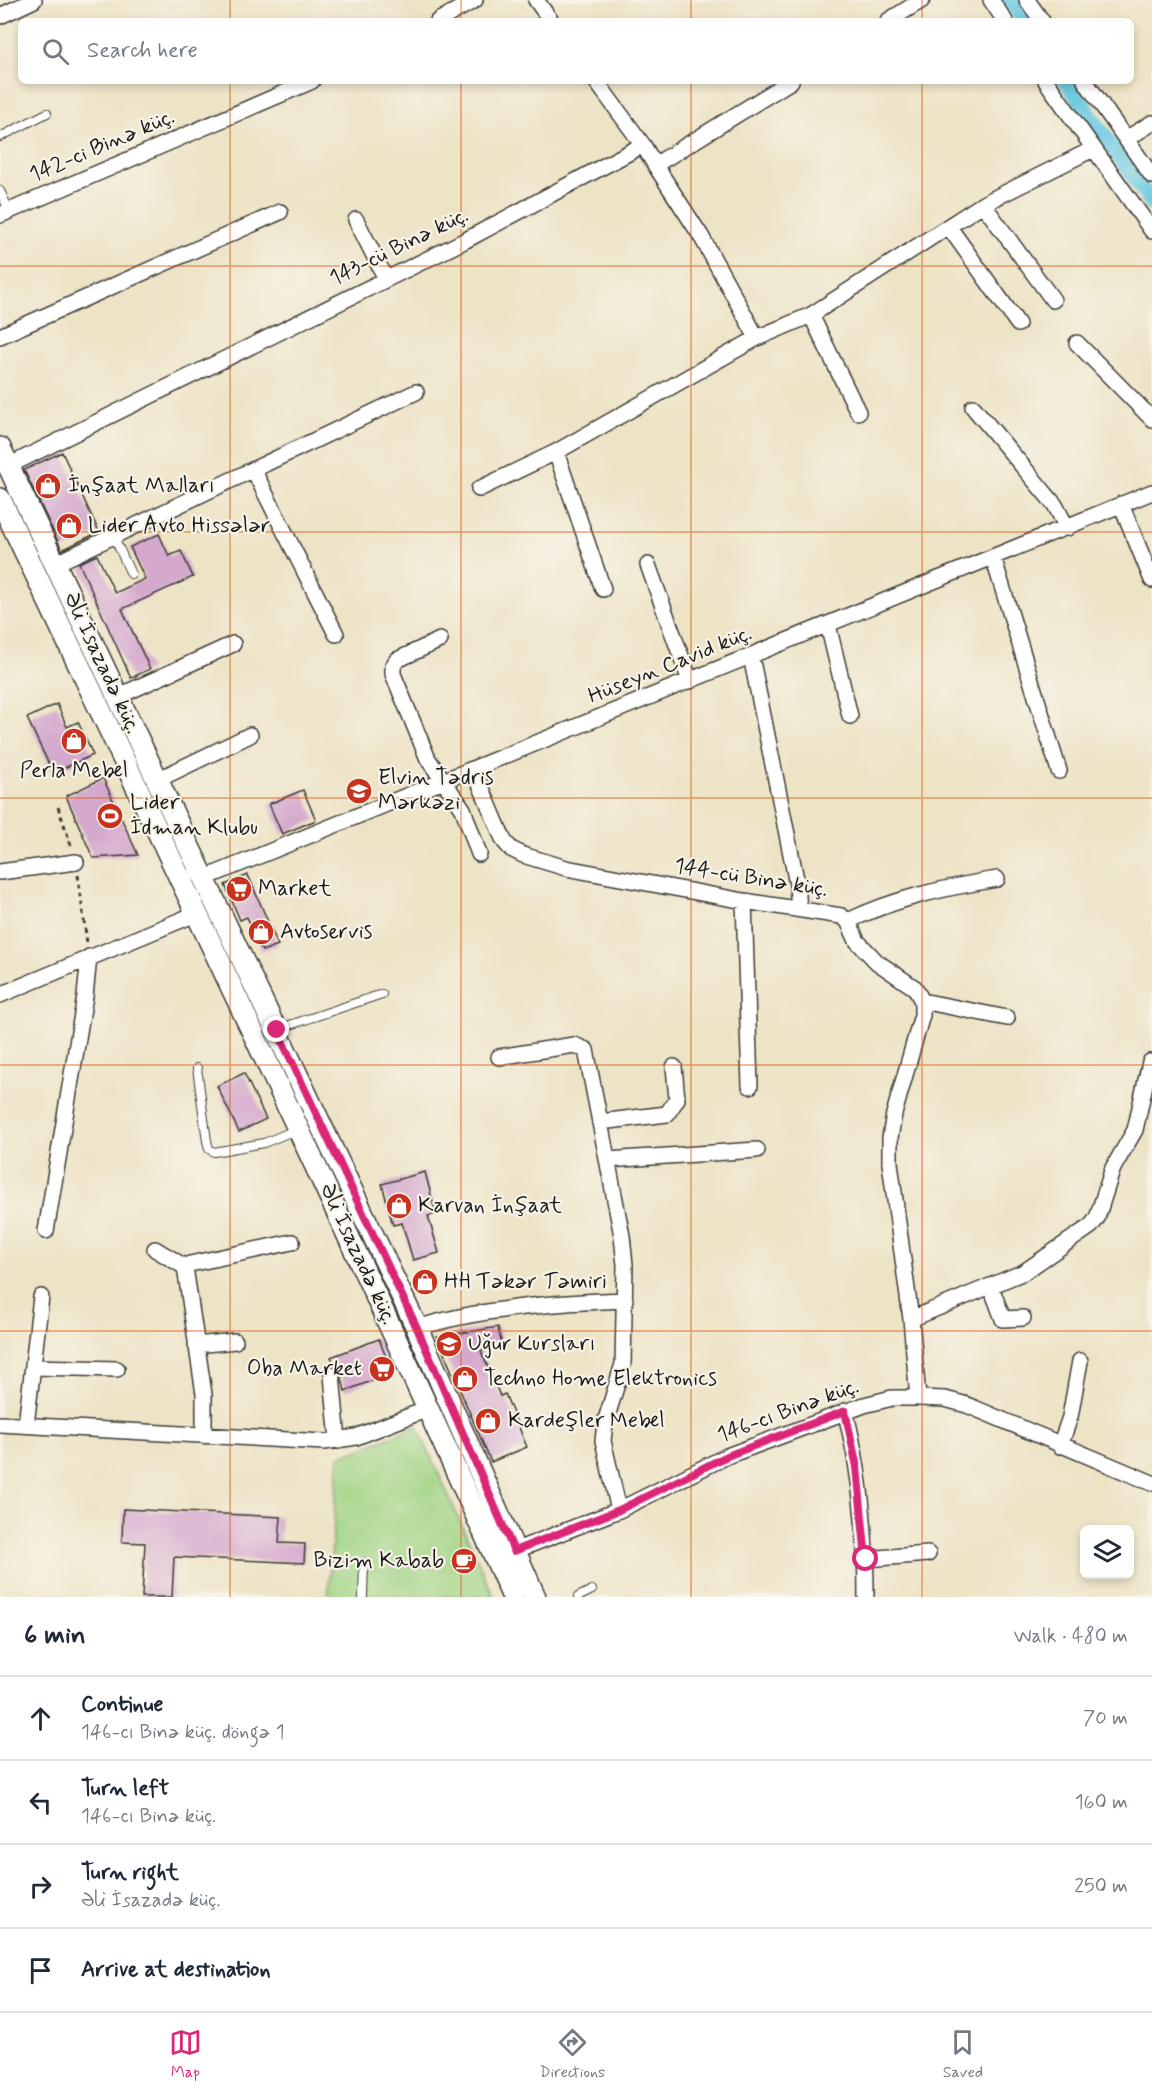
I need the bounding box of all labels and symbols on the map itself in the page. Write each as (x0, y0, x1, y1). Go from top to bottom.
street label: 142-ci Binə küç. (25, 103, 179, 189)
street label: 143-cü Binə küç. (325, 201, 473, 293)
shop icon: İnşaat Malları (33, 471, 63, 501)
place label: İnşaat Malları (68, 472, 215, 500)
shop icon: Lider Avto Hissələr (54, 511, 84, 541)
place label: Lider Avto Hissələr (88, 512, 270, 540)
street label: Əli İsazadə küç. (57, 588, 147, 738)
street label: Hüseyn Cavid küç. (584, 619, 756, 711)
shop icon: Perla Mebel (59, 726, 89, 756)
place label: Perla Mebel (20, 757, 128, 785)
place label: Elvin Tədris Mərkəzi (378, 764, 494, 817)
school or university icon: Elvin Tədris Mərkəzi (344, 776, 374, 806)
place label: Lider İdman Klubu (130, 789, 258, 842)
sports icon: Lider İdman Klubu (95, 801, 125, 831)
street label: 144-cü Binə küç. (672, 852, 830, 904)
supermarket icon: Market (224, 874, 254, 904)
place label: Market (258, 875, 332, 903)
shop icon: Avtoservis (246, 917, 276, 947)
place label: Avtoservis (280, 918, 373, 946)
route end (263, 1016, 289, 1042)
street label: Əli İsazadə küç. (313, 1179, 403, 1329)
shop icon: Karvan İnşaat (384, 1191, 414, 1221)
place label: Karvan İnşaat (418, 1192, 562, 1220)
shop icon: HH Təkər Təmiri (410, 1267, 440, 1297)
place label: HH Təkər Təmiri (444, 1268, 607, 1296)
school or university icon: Uğur Kursları (434, 1329, 464, 1359)
place label: Uğur Kursları (468, 1330, 595, 1359)
supermarket icon: Oba Market (367, 1354, 397, 1384)
place label: Oba Market (247, 1355, 362, 1383)
shop icon: Techno Home Elektronics (450, 1364, 480, 1394)
place label: Techno Home Elektronics (484, 1365, 717, 1393)
street label: 146-cı Binə küç. (713, 1372, 863, 1450)
shop icon: Kardeşler Mebel (473, 1406, 503, 1436)
place label: Kardeşler Mebel (508, 1407, 665, 1435)
route start (852, 1545, 878, 1571)
cafe icon: Bizim Kabab (449, 1546, 479, 1576)
place label: Bizim Kabab (313, 1547, 444, 1575)

